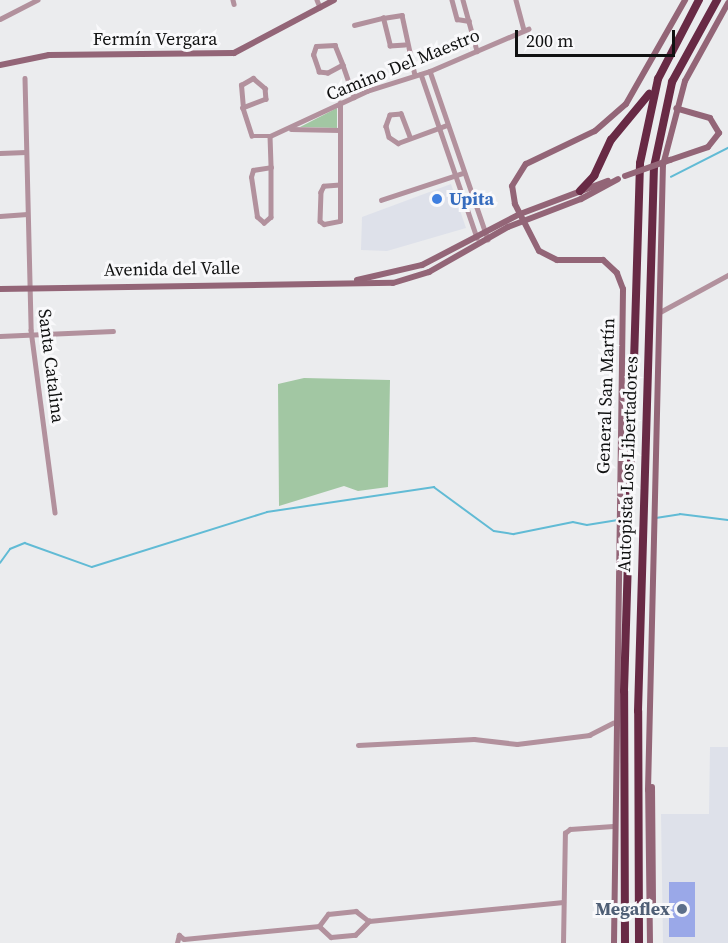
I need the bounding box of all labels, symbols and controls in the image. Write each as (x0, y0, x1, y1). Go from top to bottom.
scale bar (518, 18, 678, 56)
street label: Camino Del Maestro (323, 24, 483, 106)
street label: Fermín Vergara (92, 28, 218, 50)
text: 200 m (526, 28, 573, 53)
place label: Upita (449, 188, 494, 210)
marker: Upita (430, 192, 444, 206)
street label: Avenida del Valle (103, 257, 241, 281)
street label: Santa Catalina (33, 308, 69, 424)
street label: General San Martín (592, 318, 620, 474)
street label: Autopista Los Libertadores (613, 356, 643, 572)
place label: Megaflex (595, 898, 670, 920)
marker: Megaflex (675, 902, 689, 916)

